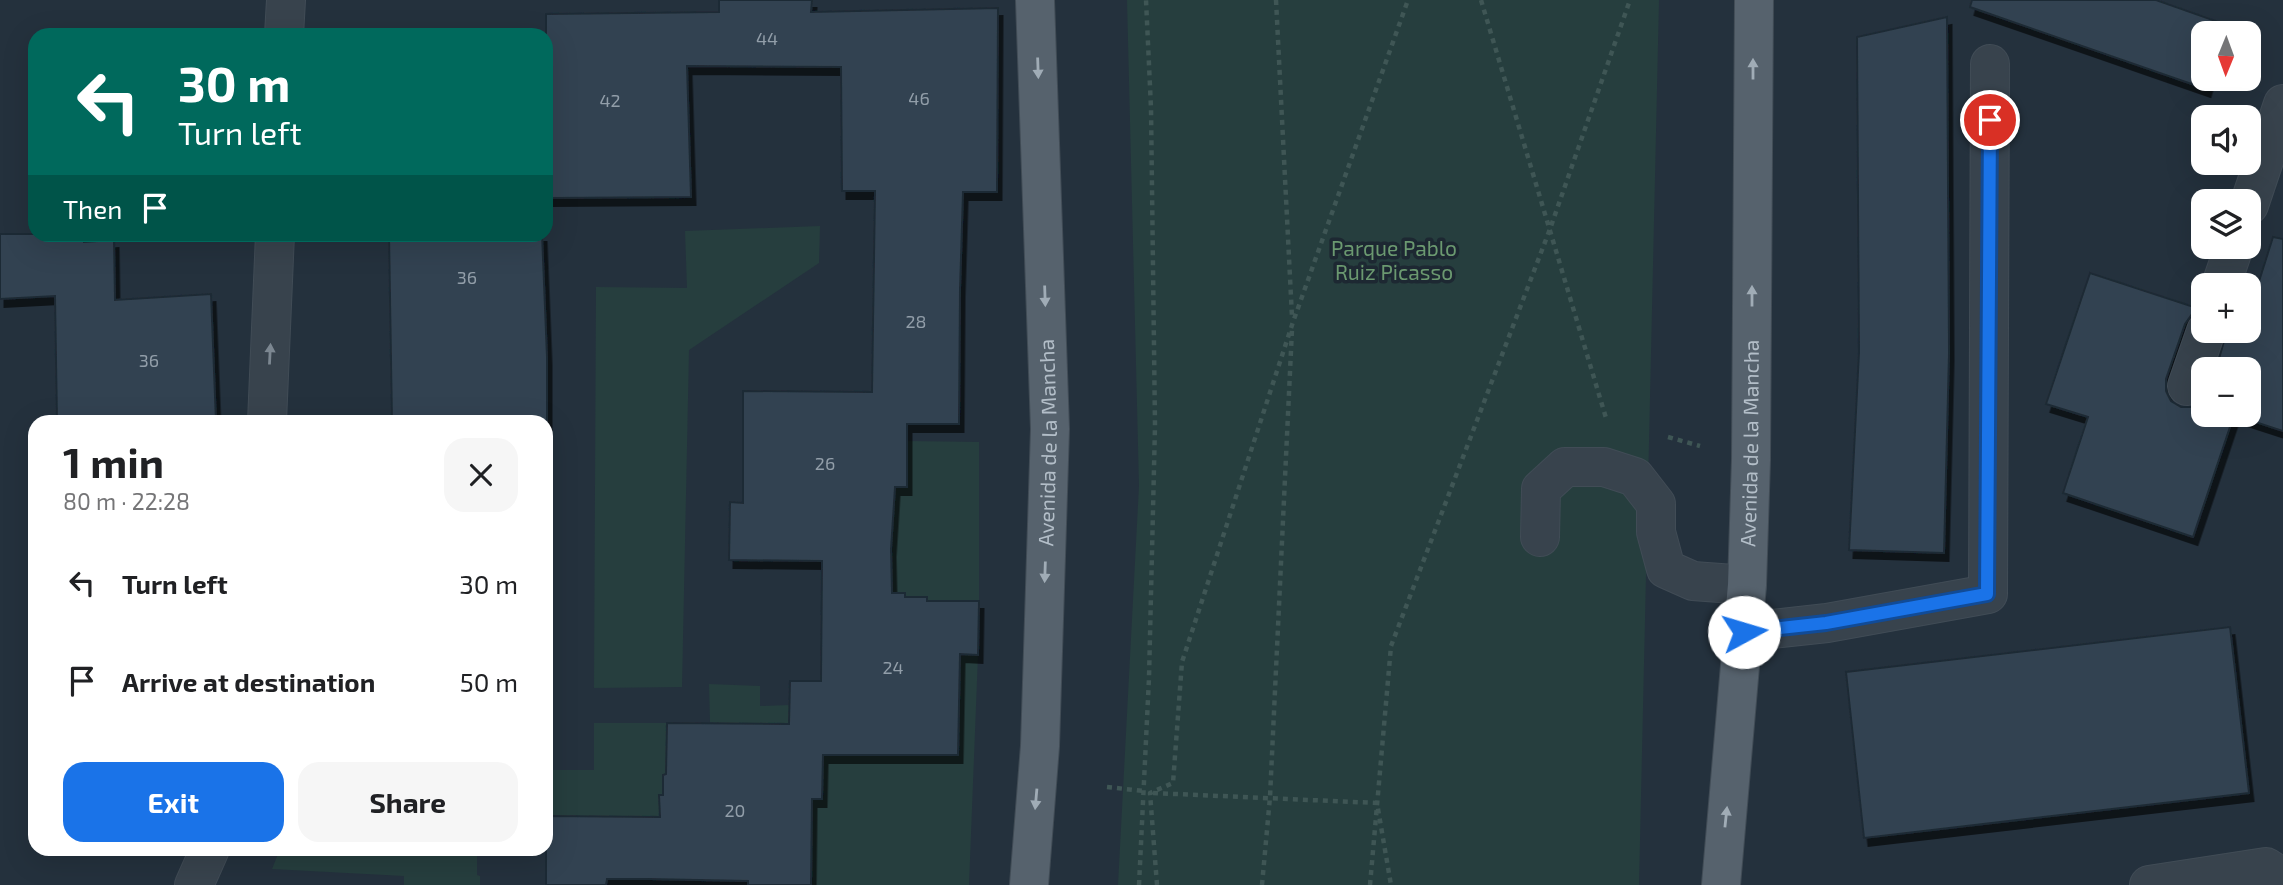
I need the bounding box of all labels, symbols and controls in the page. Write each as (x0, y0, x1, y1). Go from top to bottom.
north arrow (2191, 21, 2261, 91)
map controls (2191, 21, 2261, 427)
house number: 44 (756, 27, 778, 49)
text: 30 m (178, 53, 290, 112)
icon: left (63, 56, 154, 147)
one-way arrow (1032, 57, 1043, 79)
one-way arrow (1747, 58, 1759, 80)
house number: 46 (908, 87, 930, 109)
house number: 42 (599, 89, 621, 111)
pin (1960, 90, 2020, 150)
icon: arrive (1971, 101, 2009, 139)
button: sound (2191, 105, 2261, 175)
text: Turn left (178, 113, 302, 151)
icon: arrive (136, 189, 174, 227)
button: layers (2191, 189, 2261, 259)
text: Then (63, 193, 122, 224)
park label: Parque Pablo Ruiz Picasso (1331, 235, 1457, 284)
house number: 36 (457, 266, 477, 288)
button: + (2191, 273, 2261, 343)
one-way arrow (1040, 285, 1051, 307)
one-way arrow (1746, 285, 1758, 307)
house number: 28 (905, 310, 927, 332)
street label: Avenida de la Mancha (1032, 339, 1061, 547)
street label: Avenida de la Mancha (1734, 339, 1763, 547)
one-way arrow (264, 342, 275, 364)
house number: 36 (139, 349, 159, 371)
button: − (2191, 357, 2261, 427)
text: 1 min (63, 436, 164, 486)
button: close (444, 438, 518, 512)
house number: 26 (815, 452, 835, 474)
text: 80 m · 22:28 (63, 487, 190, 515)
one-way arrow (1040, 561, 1051, 583)
icon: left (63, 564, 101, 602)
text: Turn left (122, 568, 228, 599)
text: 30 m (459, 568, 518, 599)
position arrow (1707, 595, 1781, 669)
house number: 24 (882, 656, 904, 678)
icon: arrive (63, 662, 101, 700)
text: Arrive at destination (122, 666, 375, 697)
text: 50 m (460, 666, 518, 697)
button: Exit (63, 762, 284, 842)
button: Share (298, 762, 518, 842)
one-way arrow (1030, 788, 1041, 810)
house number: 20 (725, 799, 745, 821)
one-way arrow (1721, 806, 1732, 828)

